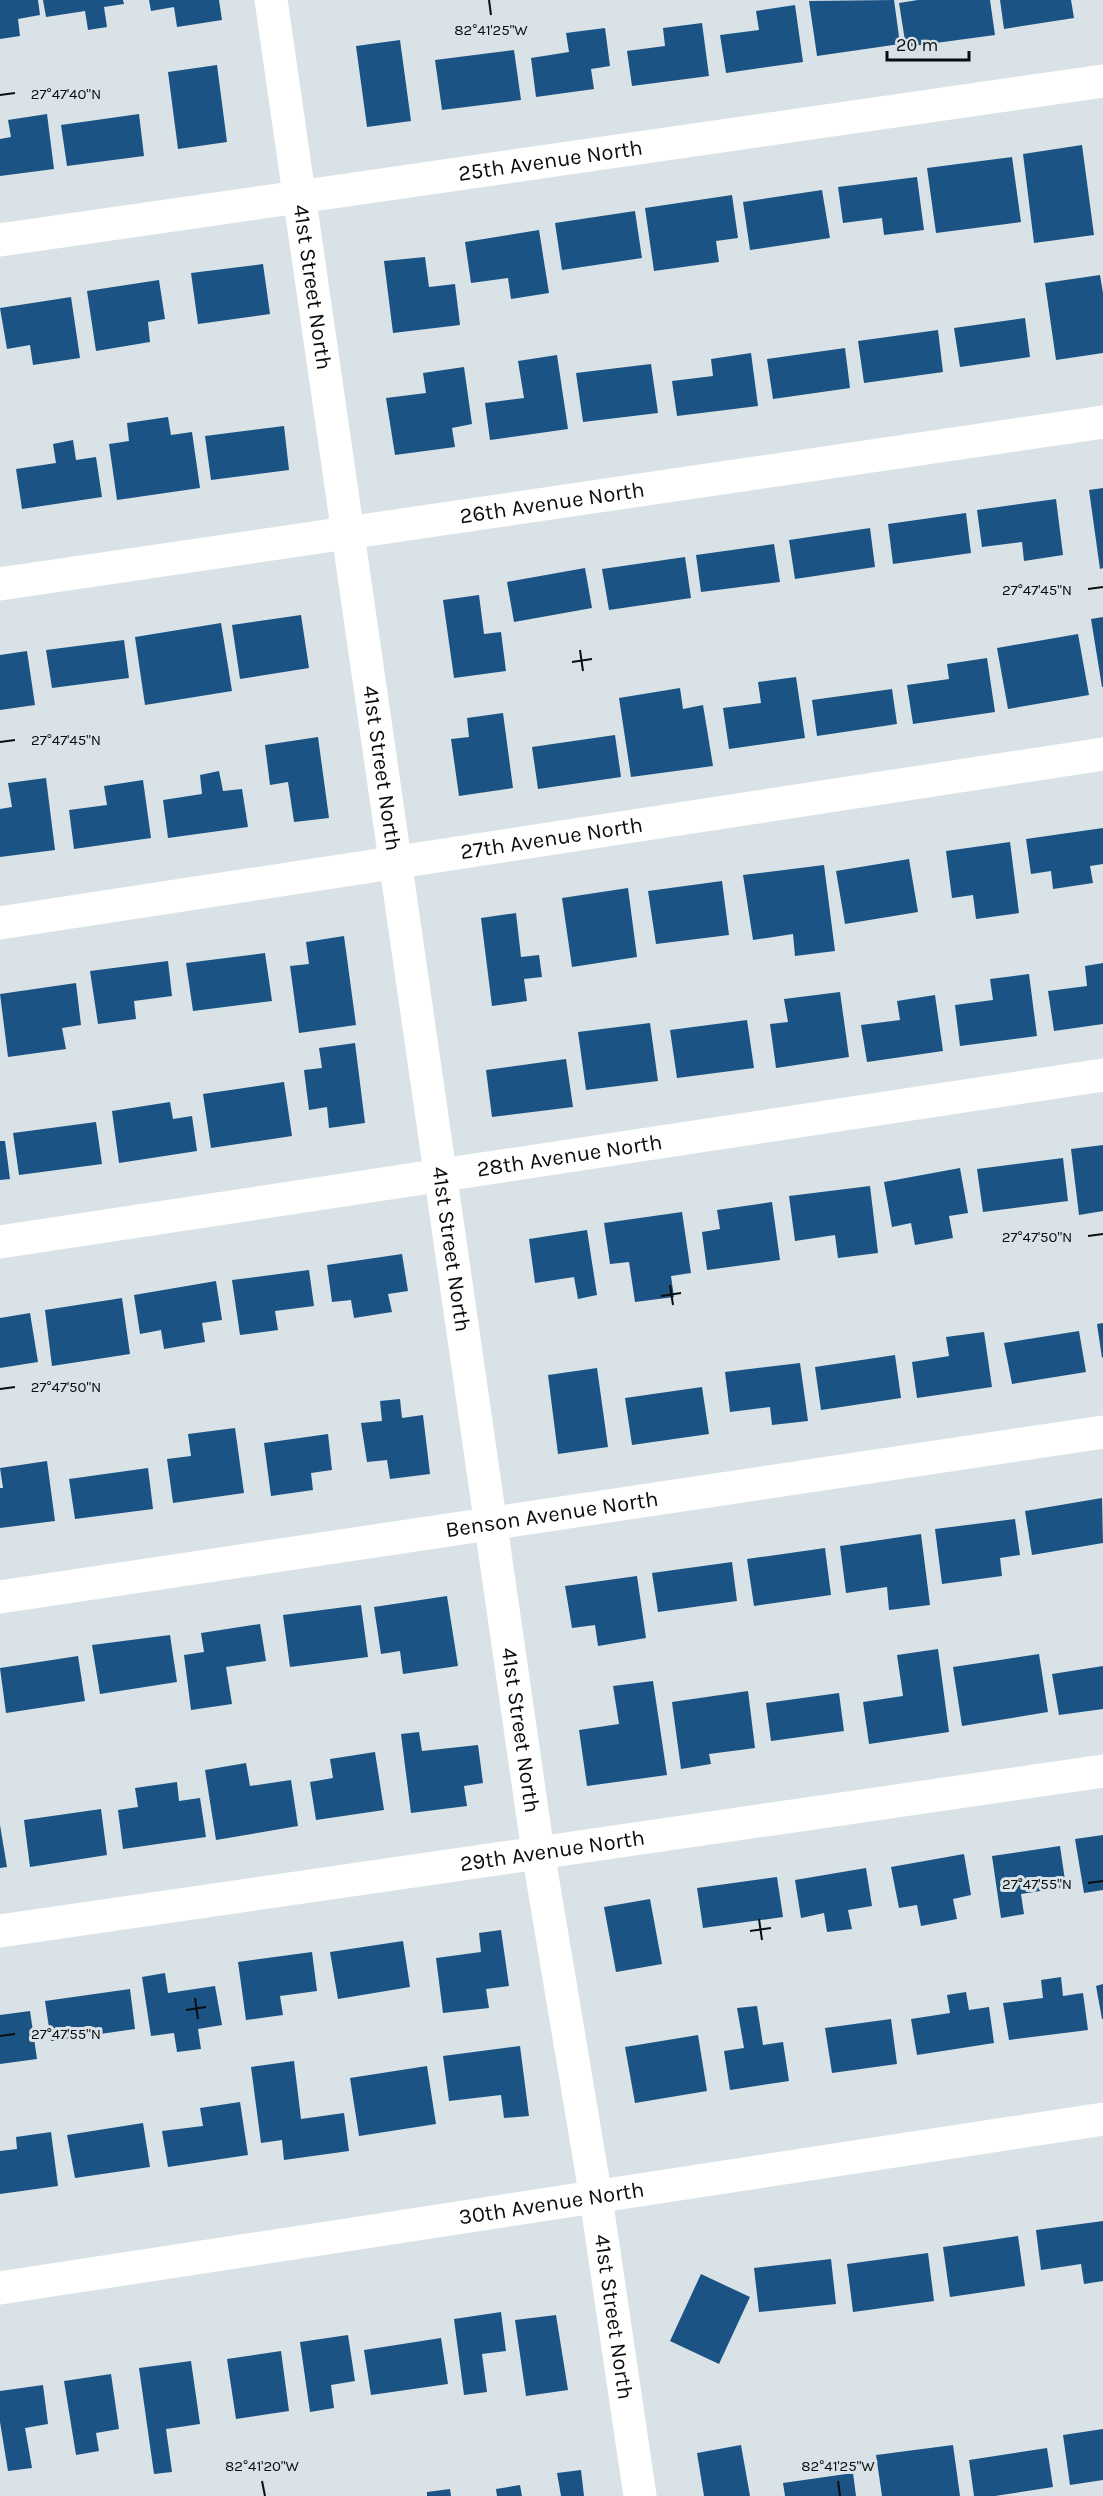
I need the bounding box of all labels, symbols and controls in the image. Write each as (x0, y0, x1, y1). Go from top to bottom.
text: 82°41'25"W (454, 21, 528, 39)
scale bar (887, 24, 970, 62)
text: 20 m (896, 34, 938, 56)
text: 27°47'40"N (31, 85, 101, 103)
street label: 25th Avenue North (456, 135, 644, 187)
street label: 41st Street North (288, 203, 337, 372)
street label: 26th Avenue North (458, 477, 646, 529)
text: 27°47'45"N (1002, 581, 1072, 599)
street label: 41st Street North (357, 684, 407, 853)
text: 27°47'45"N (31, 731, 101, 749)
street label: 27th Avenue North (459, 812, 645, 865)
street label: 28th Avenue North (475, 1129, 664, 1183)
street label: 41st Street North (426, 1165, 476, 1334)
text: 27°47'50"N (1002, 1228, 1072, 1246)
text: 27°47'50"N (31, 1378, 101, 1396)
street label: Benson Avenue North (444, 1486, 660, 1543)
street label: 41st Street North (496, 1646, 545, 1815)
street label: 29th Avenue North (458, 1825, 646, 1877)
text: 27°47'55"N (1002, 1875, 1072, 1893)
text: 27°47'55"N (31, 2025, 101, 2043)
street label: 30th Avenue North (457, 2176, 646, 2231)
street label: 41st Street North (588, 2232, 639, 2401)
text: 82°41'20"W (225, 2457, 300, 2475)
text: 82°41'25"W (801, 2457, 875, 2475)

